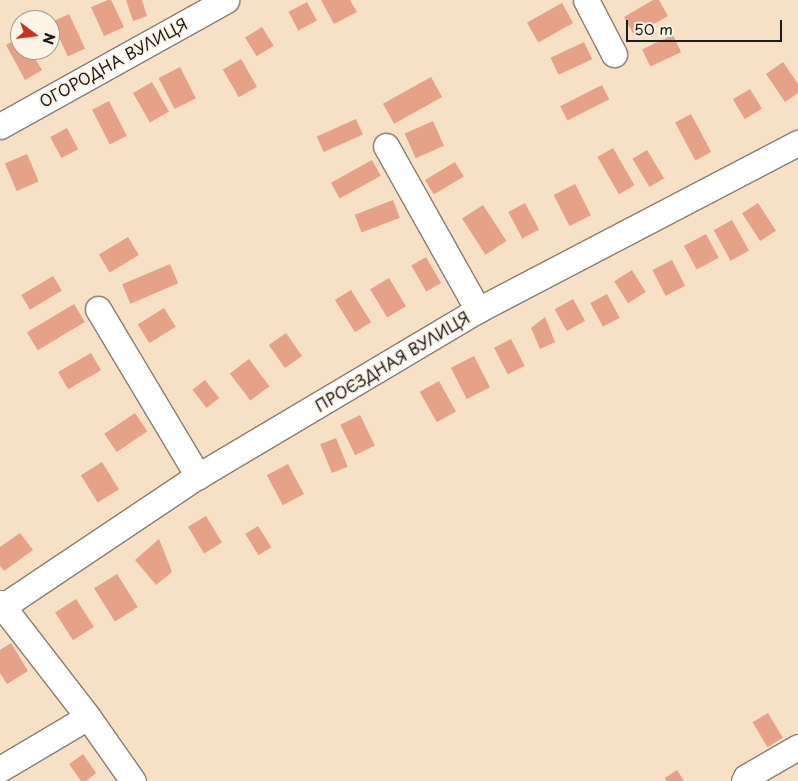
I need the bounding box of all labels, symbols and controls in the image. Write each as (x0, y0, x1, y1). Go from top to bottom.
north arrow (10, 10, 60, 60)
scale bar (628, 10, 784, 42)
street label: ОГОРОДНА ВУЛИЦЯ (35, 13, 191, 111)
text: 50 m (634, 17, 673, 40)
text: N (37, 31, 61, 47)
street label: ПРОЄЗДНАЯ ВУЛИЦЯ (311, 307, 473, 415)

